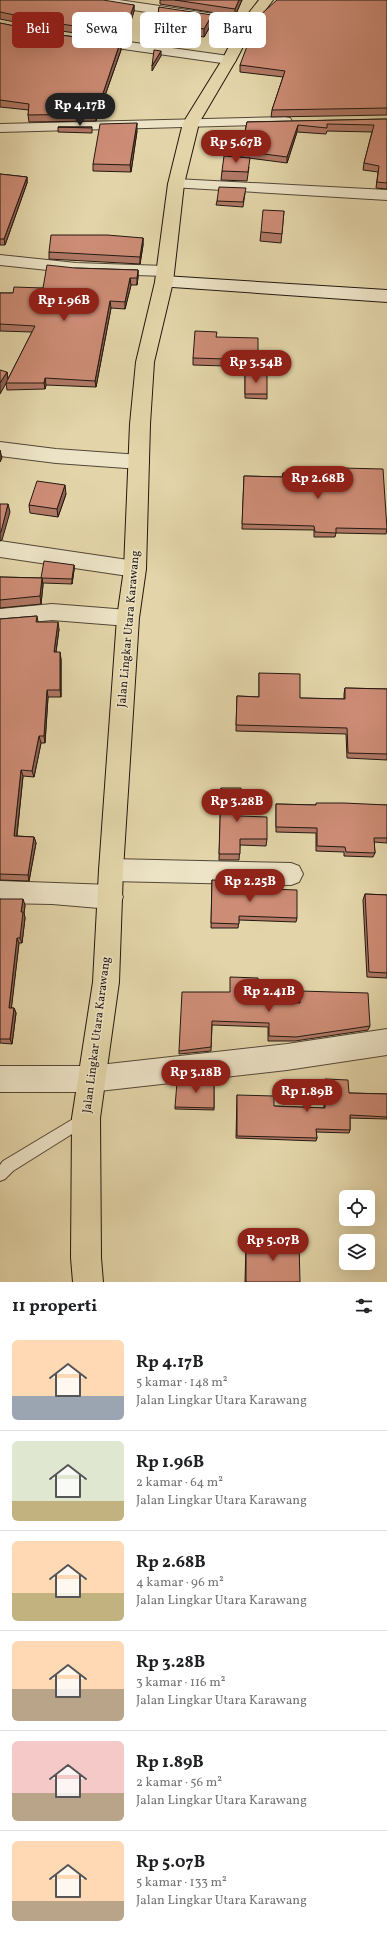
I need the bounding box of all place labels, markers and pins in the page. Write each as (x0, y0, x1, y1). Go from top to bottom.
pin: Rp 4.17B (39, 93, 121, 127)
pin: Rp 5.67B (195, 130, 277, 164)
pin: Rp 1.96B (23, 288, 105, 322)
pin: Rp 3.54B (215, 350, 297, 384)
pin: Rp 2.68B (277, 466, 359, 500)
pin: Rp 3.28B (196, 789, 278, 823)
pin: Rp 2.25B (209, 869, 291, 903)
pin: Rp 2.41B (228, 979, 310, 1013)
pin: Rp 3.18B (155, 1060, 237, 1094)
pin: Rp 1.89B (266, 1079, 348, 1113)
pin: Rp 5.07B (232, 1228, 314, 1262)

